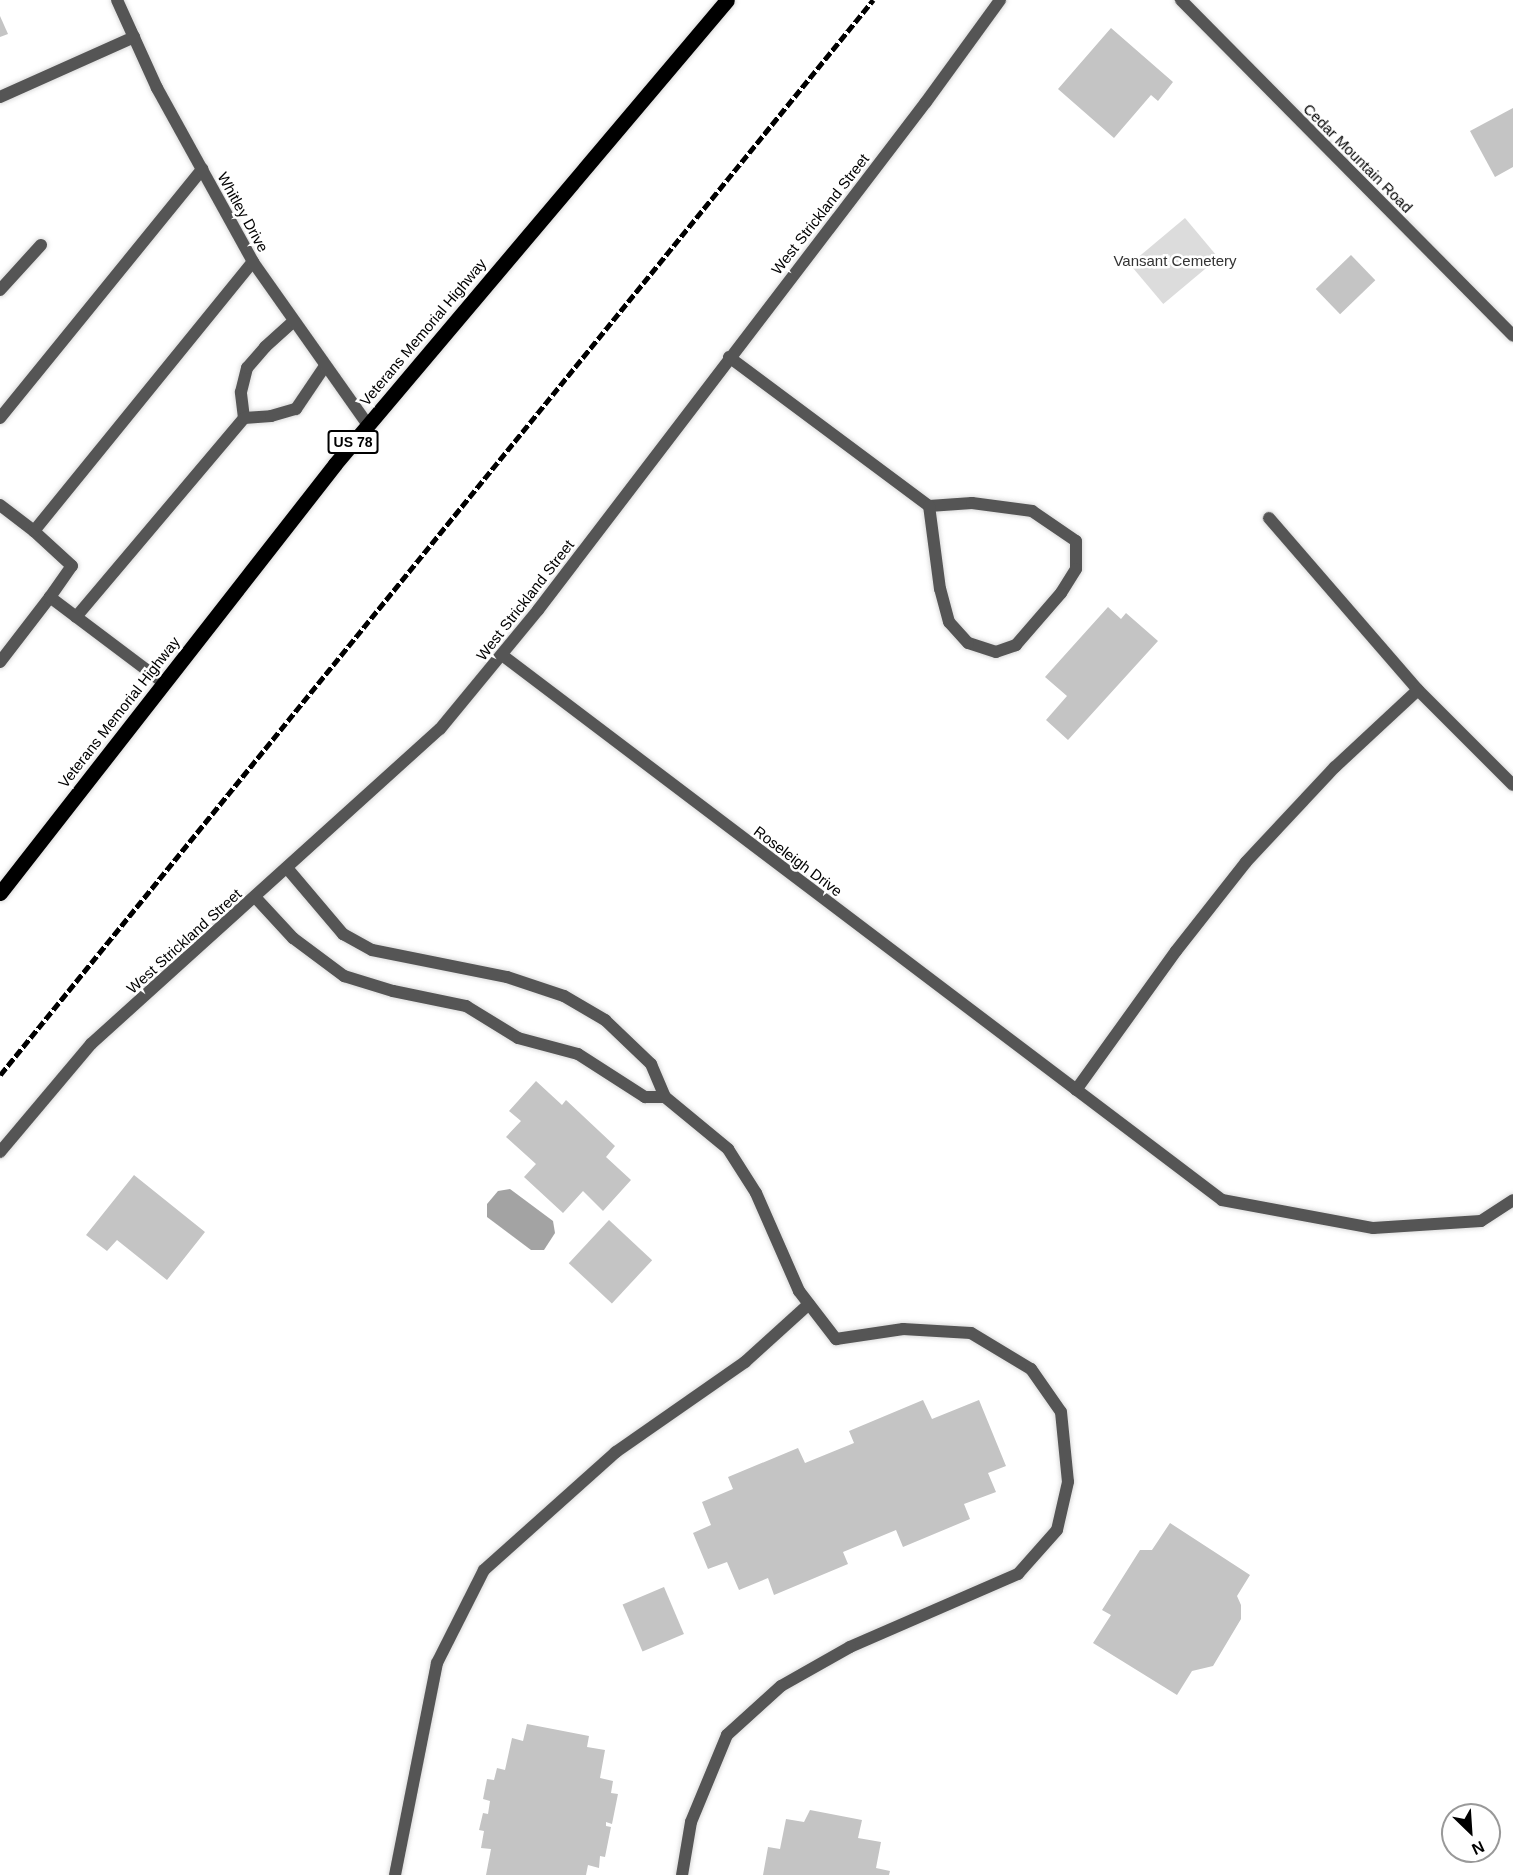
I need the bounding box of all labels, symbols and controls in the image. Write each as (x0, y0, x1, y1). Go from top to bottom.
street label: Cedar Mountain Road (1300, 100, 1416, 216)
street label: West Strickland Street (767, 150, 873, 278)
street label: Whitley Drive (214, 169, 272, 255)
park label: Vansant Cemetery (1113, 252, 1237, 270)
street label: Veterans Memorial Highway (356, 255, 490, 409)
road number: US 78 (328, 431, 378, 453)
street label: West Strickland Street (472, 536, 578, 664)
street label: Veterans Memorial Highway (54, 633, 184, 791)
street label: Roseleigh Drive (750, 822, 846, 900)
street label: West Strickland Street (123, 885, 245, 997)
north arrow (1441, 1803, 1501, 1863)
text: N (1469, 1838, 1487, 1858)

